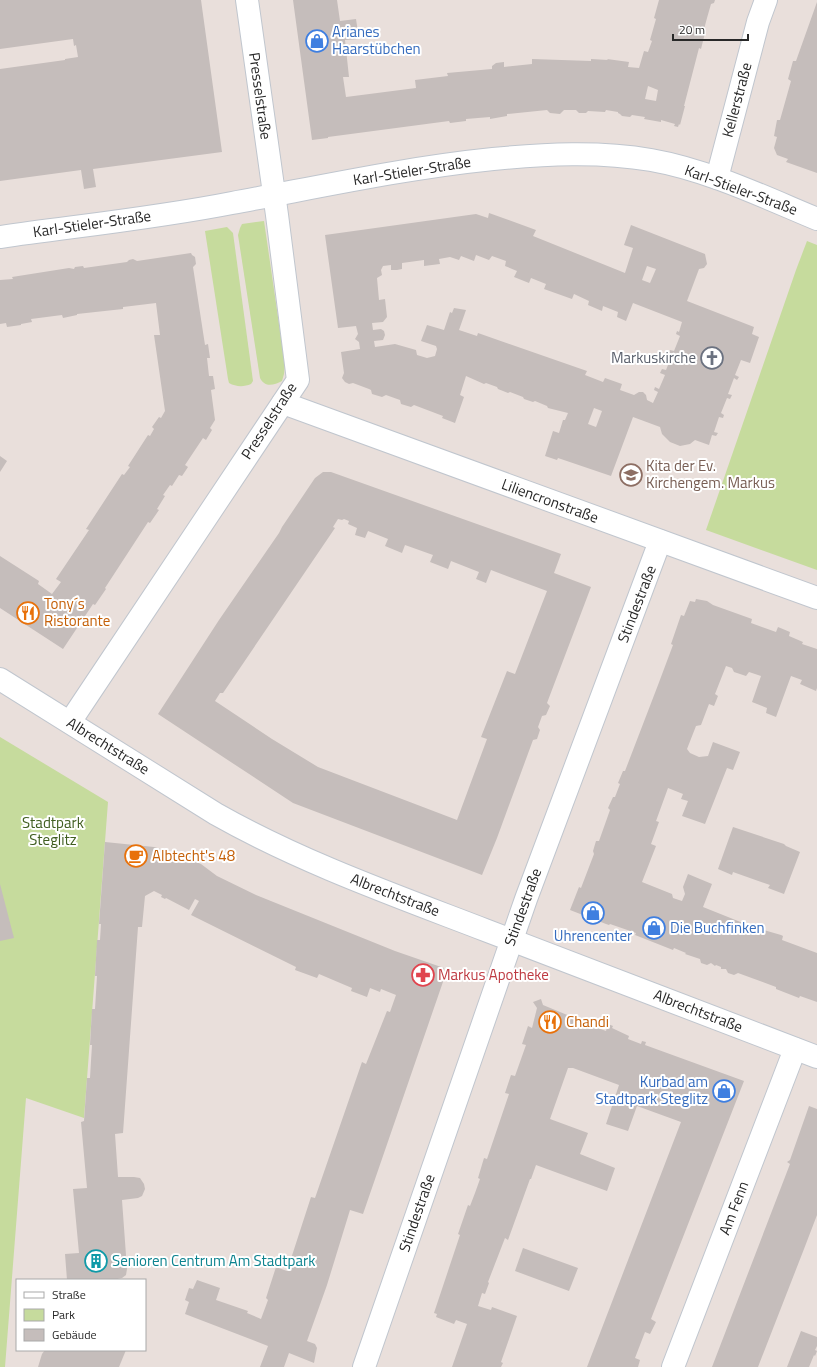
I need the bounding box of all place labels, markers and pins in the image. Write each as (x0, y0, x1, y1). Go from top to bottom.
place label: Arianes Haarstübchen (332, 20, 421, 60)
shop icon: Arianes Haarstübchen (304, 28, 330, 54)
church icon: Markuskirche (699, 345, 725, 371)
place label: Markuskirche (611, 346, 696, 369)
place label: Kita der Ev. Kirchengem. Markus (646, 454, 775, 494)
school or university icon: Kita der Ev. Kirchengem. Markus (618, 462, 644, 488)
place label: Tony´s Ristorante (44, 592, 110, 632)
restaurant icon: Tony´s Ristorante (15, 600, 41, 626)
cafe icon: Albtecht's 48 (123, 843, 149, 869)
place label: Albtecht's 48 (152, 844, 235, 867)
shop icon: Uhrencenter (580, 900, 606, 926)
shop icon: Die Buchfinken (641, 915, 667, 941)
place label: Die Buchfinken (670, 916, 765, 939)
place label: Uhrencenter (554, 924, 632, 947)
pharmacy icon: Markus Apotheke (410, 962, 436, 988)
place label: Markus Apotheke (438, 963, 549, 986)
restaurant icon: Chandi (537, 1009, 563, 1035)
place label: Chandi (566, 1010, 609, 1033)
place label: Kurbad am Stadtpark Steglitz (596, 1070, 708, 1110)
shop icon: Kurbad am Stadtpark Steglitz (711, 1078, 737, 1104)
building icon: Senioren Centrum Am Stadtpark (83, 1248, 109, 1274)
place label: Senioren Centrum Am Stadtpark (112, 1249, 315, 1272)

